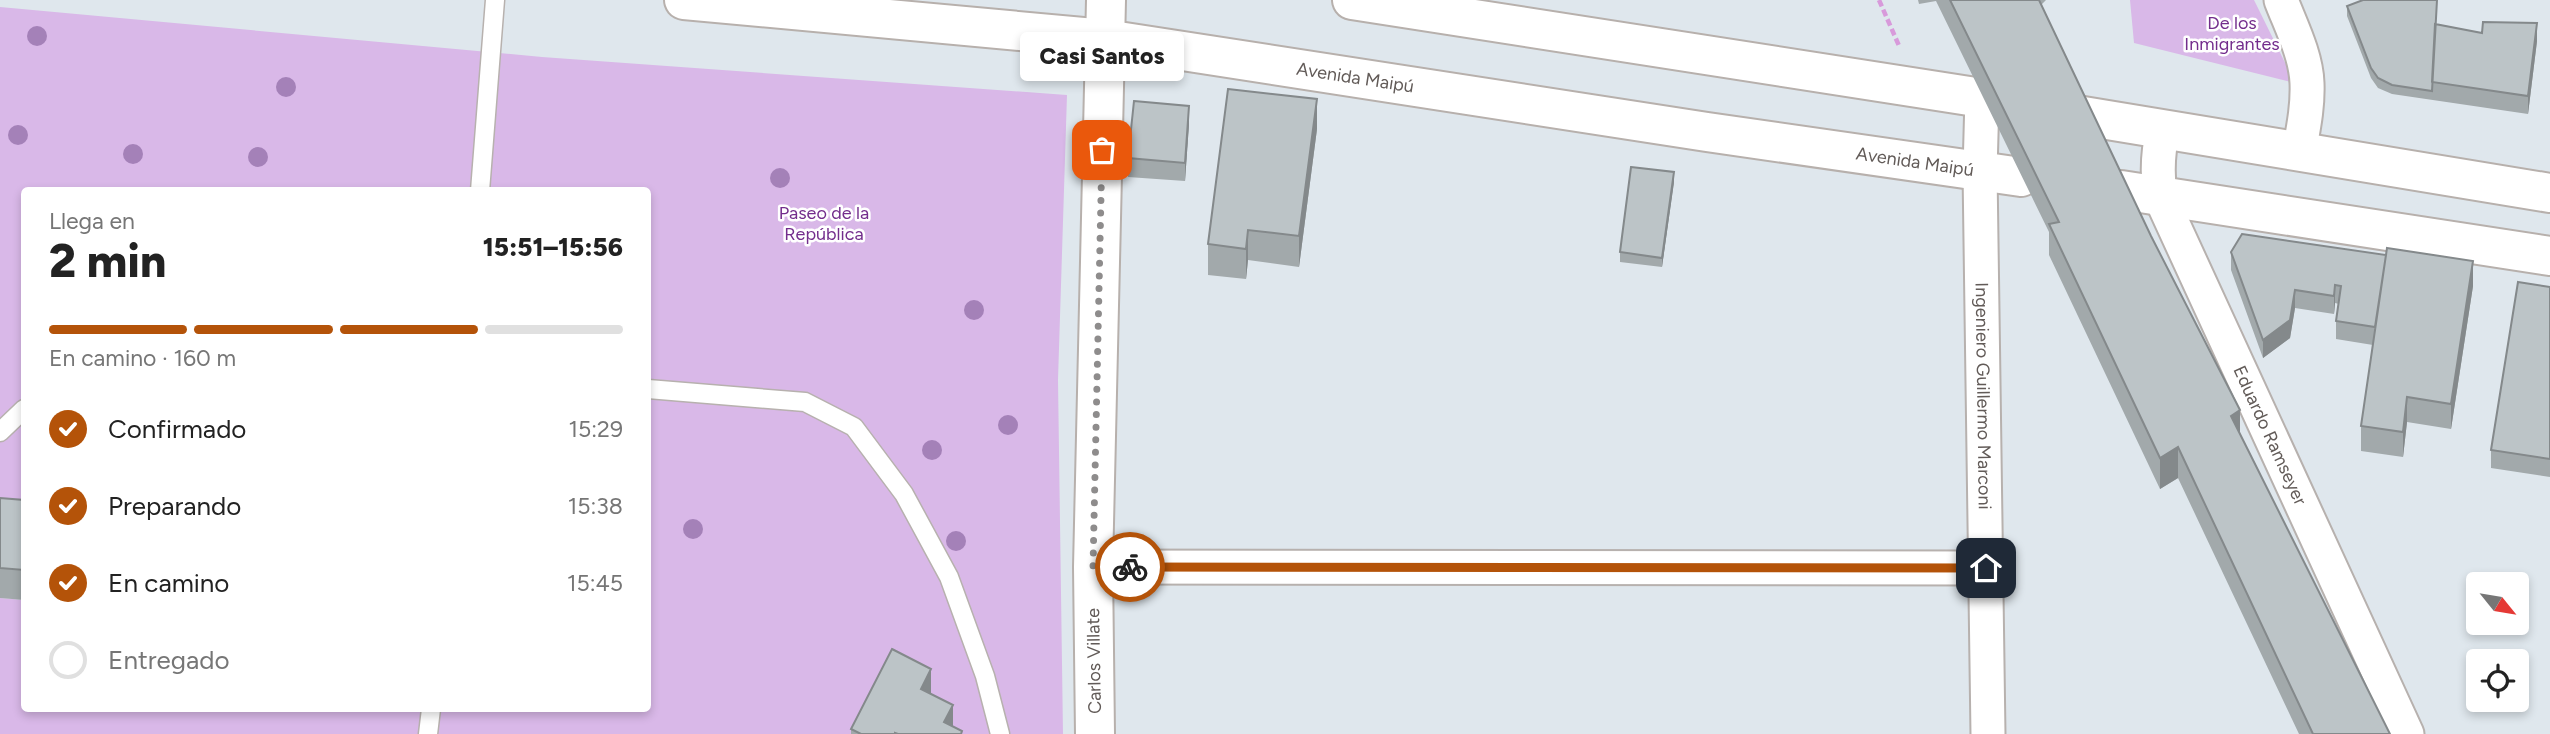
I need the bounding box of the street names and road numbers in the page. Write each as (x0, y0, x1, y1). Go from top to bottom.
street label: Avenida Maipú (1295, 58, 1416, 98)
street label: Avenida Maipú (1855, 142, 1975, 181)
street label: Ingeniero Guillermo Marconi (1971, 282, 1996, 510)
street label: Eduardo Ramseyer (2228, 362, 2311, 509)
street label: Carlos Villate (1082, 608, 1106, 714)

